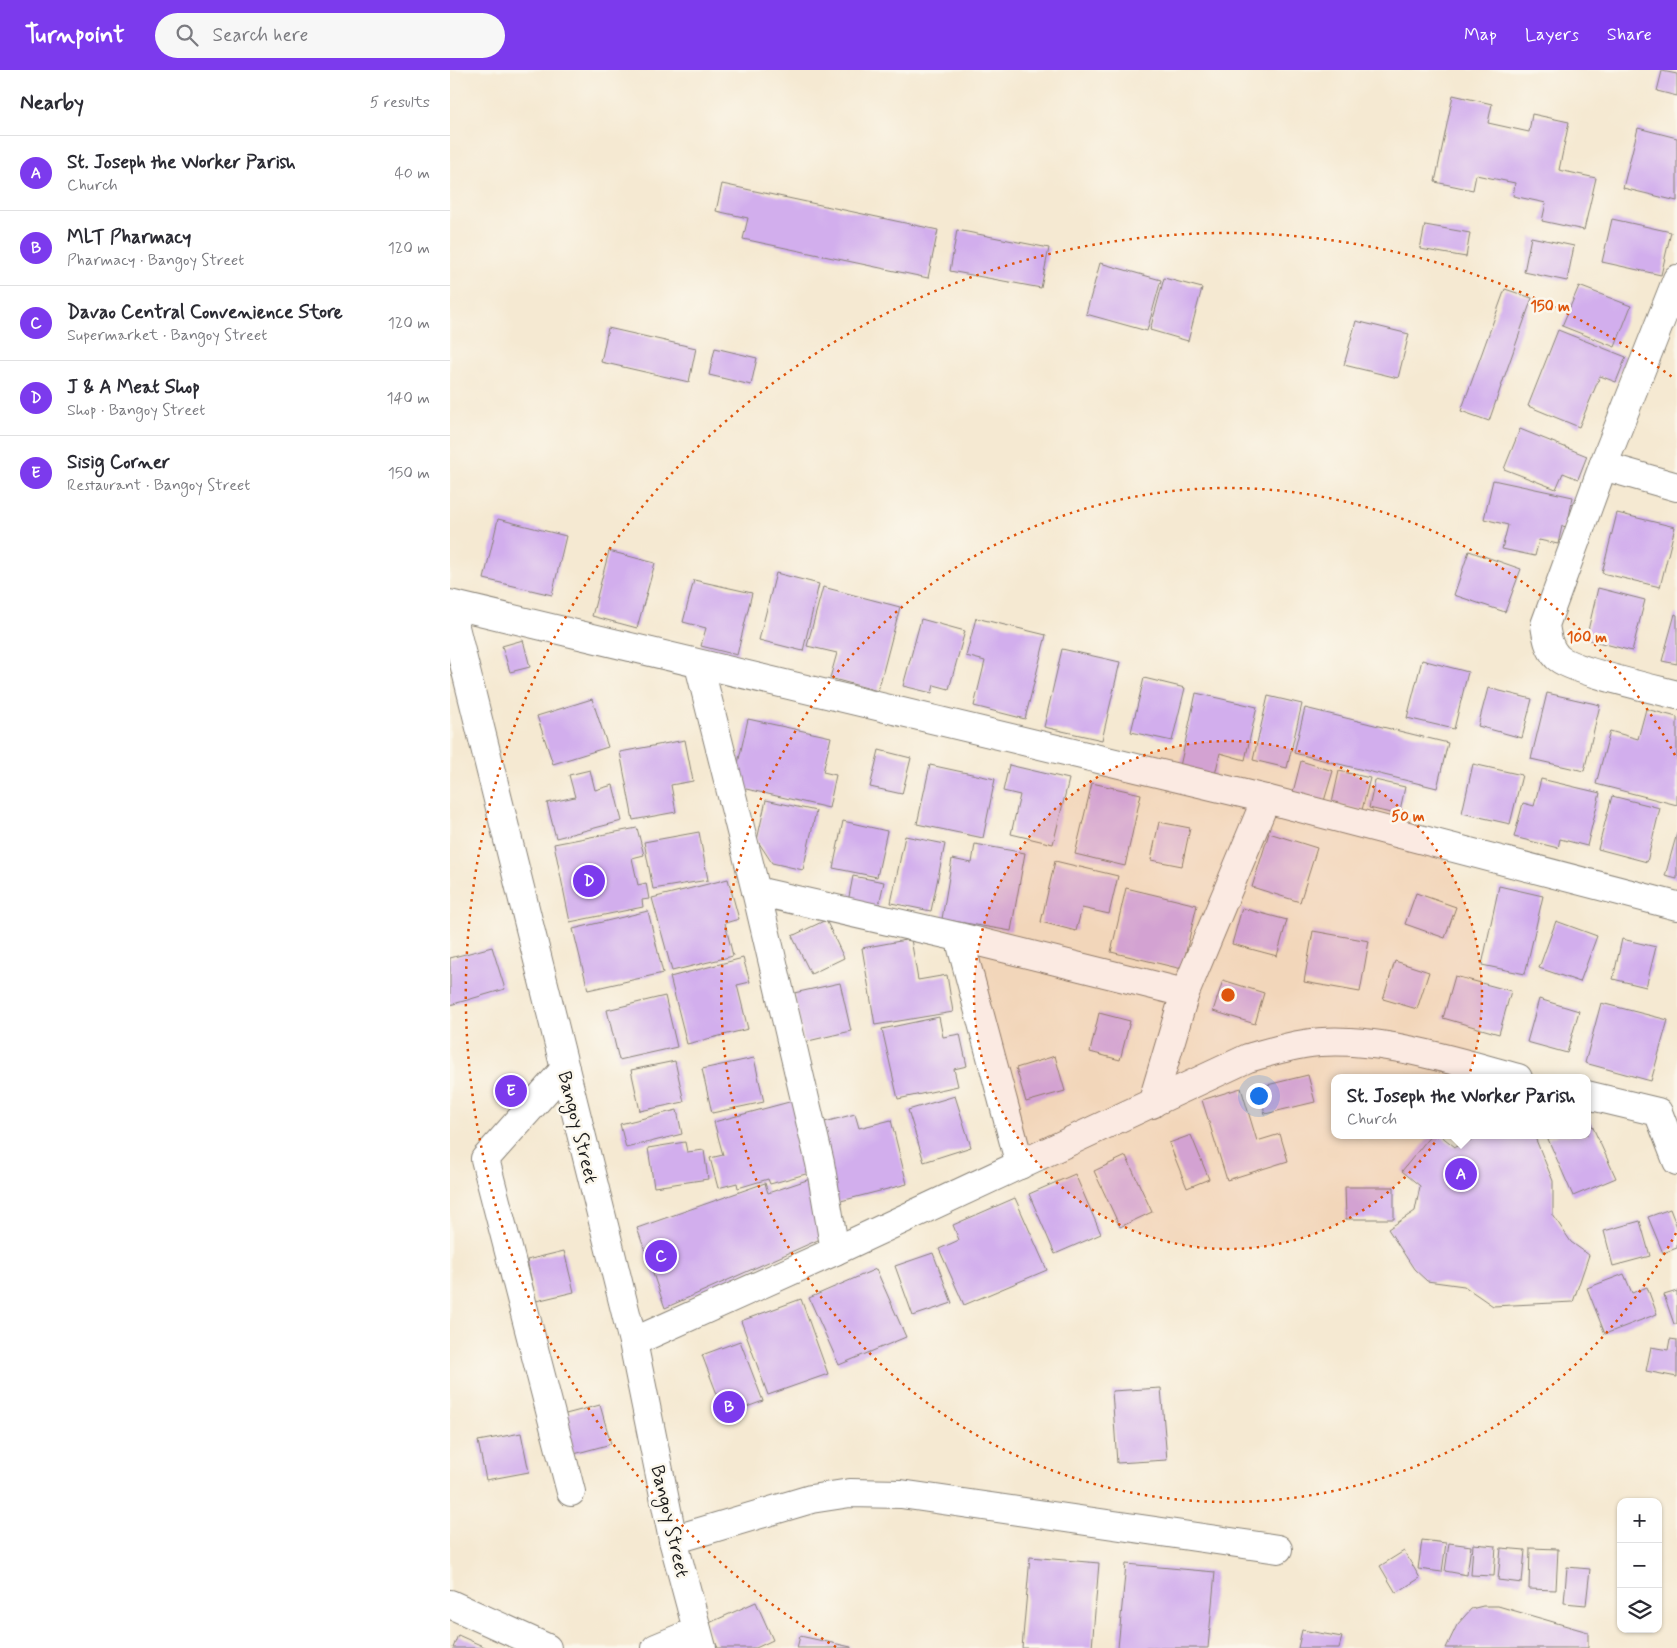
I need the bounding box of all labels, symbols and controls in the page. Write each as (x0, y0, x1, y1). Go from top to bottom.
search box (155, 13, 505, 58)
text: Turnpoint (25, 20, 125, 51)
icon: search (173, 21, 201, 49)
text: Search here (213, 23, 308, 48)
text: Map (1464, 23, 1497, 47)
text: Layers (1525, 23, 1579, 47)
text: Share (1607, 23, 1652, 47)
text: Nearby (20, 89, 84, 117)
text: 5 results (370, 92, 430, 113)
text: St. Joseph the Worker Parish (67, 150, 296, 175)
text: A (31, 163, 41, 184)
text: 40 m (394, 163, 430, 184)
text: Church (67, 175, 118, 196)
text: MLT Pharmacy (67, 225, 191, 250)
text: B (31, 238, 41, 259)
text: 120 m (388, 238, 430, 259)
text: Pharmacy · Bangoy Street (67, 250, 244, 271)
text: 150 m (1530, 297, 1570, 317)
text: Davao Central Convenience Store (67, 300, 343, 325)
text: C (30, 313, 42, 334)
text: 120 m (388, 313, 430, 334)
text: Supermarket · Bangoy Street (67, 325, 267, 346)
text: J & A Meat Shop (67, 375, 200, 400)
text: D (30, 388, 42, 409)
text: 140 m (386, 388, 430, 409)
text: Shop · Bangoy Street (67, 400, 205, 421)
text: Sisig Corner (67, 450, 170, 475)
text: E (31, 463, 41, 484)
text: 150 m (388, 463, 430, 484)
text: Restaurant · Bangoy Street (67, 475, 250, 496)
text: 100 m (1567, 628, 1607, 648)
text: 50 m (1391, 807, 1425, 827)
pin: D (573, 862, 605, 900)
centre of rings (1219, 986, 1237, 1004)
street label: Bangoy Street (550, 1069, 604, 1186)
pin: E (495, 1072, 527, 1110)
popup (1331, 1074, 1591, 1139)
your location (1246, 1083, 1272, 1109)
text: St. Joseph the Worker Parish (1347, 1084, 1575, 1109)
text: Church (1347, 1109, 1397, 1130)
pin: A (1445, 1155, 1477, 1193)
pin: C (645, 1237, 677, 1275)
pin: B (713, 1388, 745, 1426)
street label: Bangoy Street (643, 1463, 695, 1580)
map controls (1617, 1498, 1662, 1633)
button: + (1617, 1498, 1662, 1543)
button: − (1617, 1543, 1662, 1588)
button: layers (1617, 1588, 1662, 1633)

